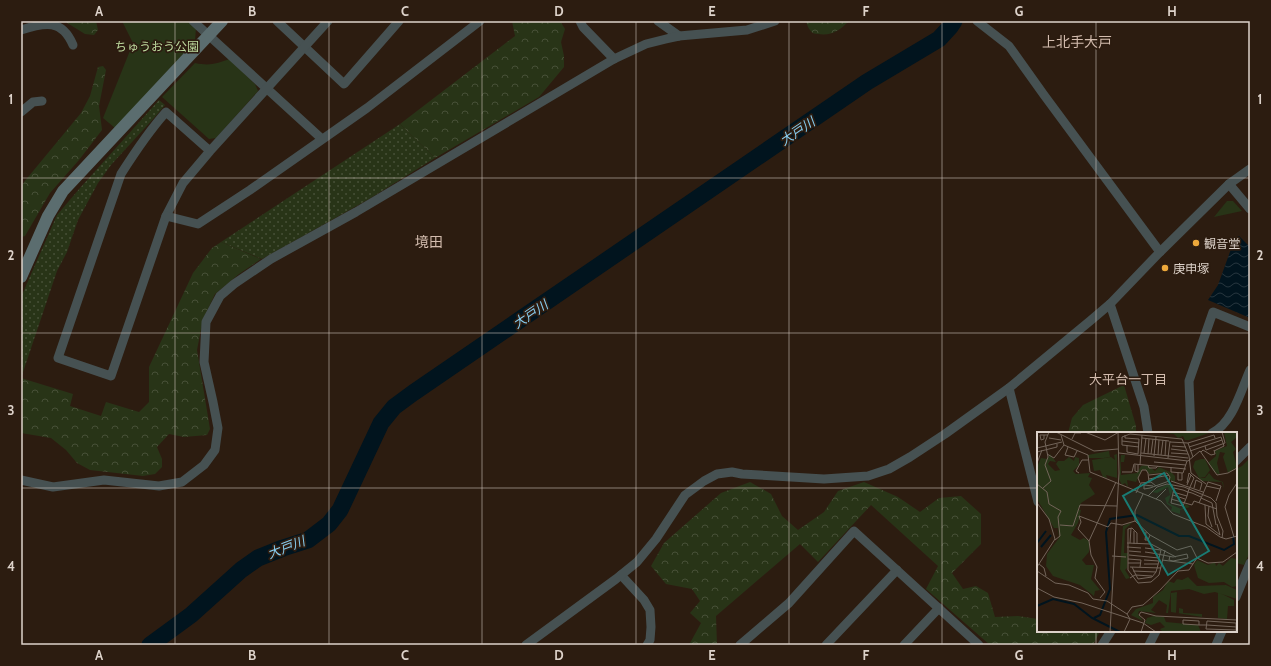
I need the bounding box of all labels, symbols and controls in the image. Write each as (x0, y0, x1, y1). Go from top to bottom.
text: A (95, 3, 104, 19)
text: B (248, 3, 256, 19)
text: C (401, 3, 409, 19)
text: D (554, 3, 564, 19)
text: E (708, 3, 716, 19)
text: F (863, 3, 870, 19)
text: G (1015, 3, 1024, 19)
text: H (1167, 3, 1177, 19)
district label: 上北手大戸 (1042, 33, 1112, 51)
park label: ちゅうおう公園 (115, 39, 199, 54)
text: 1 (9, 91, 13, 107)
text: 1 (1258, 91, 1262, 107)
water label: 大戸川 (776, 112, 819, 149)
district label: 境田 (415, 233, 443, 251)
place label: 観音堂 (1204, 236, 1240, 251)
marker: 観音堂 (1191, 238, 1201, 248)
text: 2 (8, 247, 15, 263)
text: 2 (1257, 247, 1264, 263)
place label: 庚申塚 (1173, 261, 1209, 276)
marker: 庚申塚 (1160, 263, 1170, 273)
water label: 大戸川 (509, 295, 552, 332)
district label: 大平台一丁目 (1089, 371, 1167, 387)
text: 3 (7, 402, 15, 418)
text: 3 (1256, 402, 1264, 418)
inset map (1037, 432, 1237, 632)
water label: 大戸川 (265, 532, 309, 561)
text: 4 (7, 558, 15, 574)
text: 4 (1256, 558, 1264, 574)
text: A (95, 647, 104, 663)
text: B (248, 647, 256, 663)
text: C (401, 647, 409, 663)
text: D (554, 647, 564, 663)
text: E (708, 647, 716, 663)
text: F (863, 647, 870, 663)
text: G (1015, 647, 1024, 663)
text: H (1167, 647, 1177, 663)

